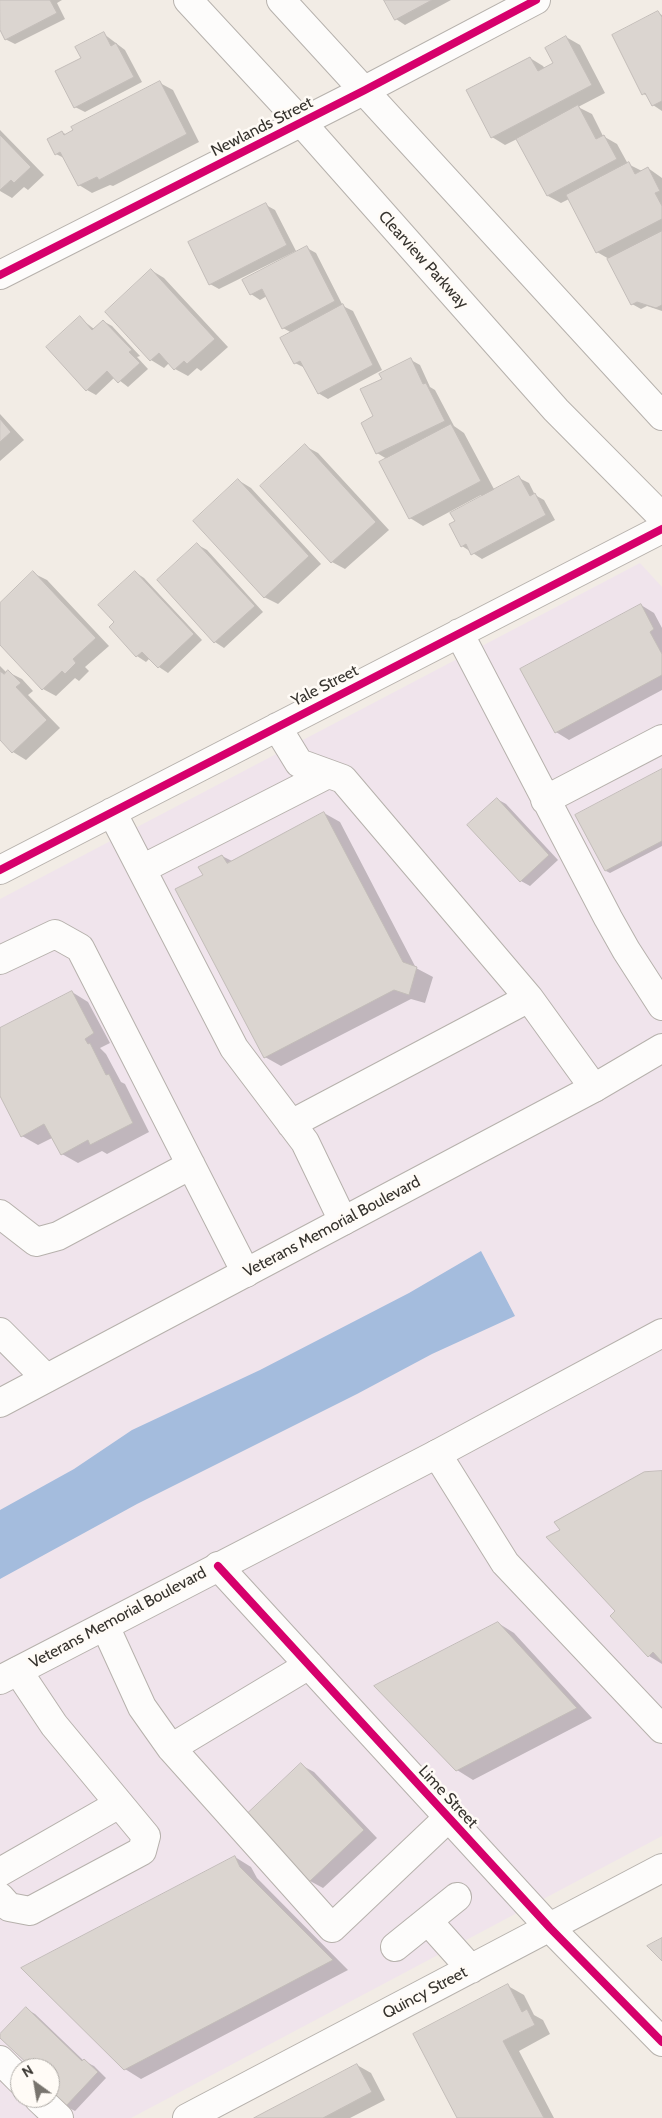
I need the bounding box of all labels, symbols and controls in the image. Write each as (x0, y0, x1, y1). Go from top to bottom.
street label: Newlands Street (208, 93, 316, 161)
street label: Clearview Parkway (374, 207, 472, 313)
street label: Yale Street (288, 661, 362, 711)
street label: Veterans Memorial Boulevard (240, 1172, 424, 1282)
street label: Veterans Memorial Boulevard (26, 1563, 210, 1673)
street label: Lime Street (414, 1762, 482, 1832)
street label: Quincy Street (379, 1963, 471, 2023)
north arrow (10, 2058, 60, 2108)
text: N (19, 2061, 37, 2081)

